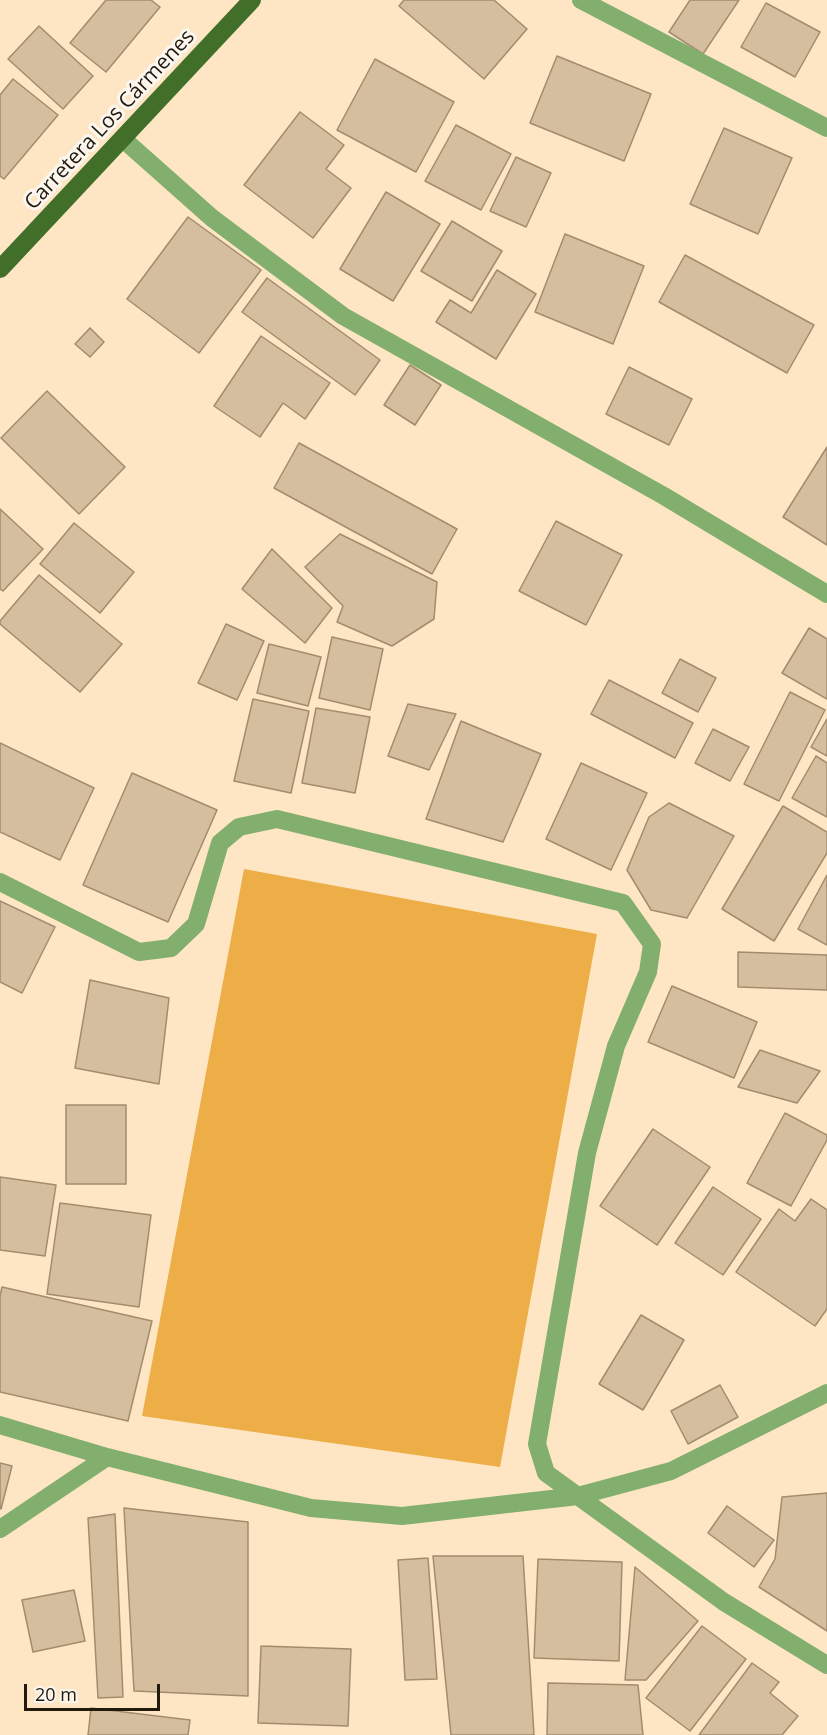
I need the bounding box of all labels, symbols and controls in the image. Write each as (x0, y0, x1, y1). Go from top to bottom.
street label: Carretera Los Cármenes (20, 25, 200, 215)
scale bar (27, 1672, 164, 1710)
text: 20 m (35, 1682, 77, 1706)

